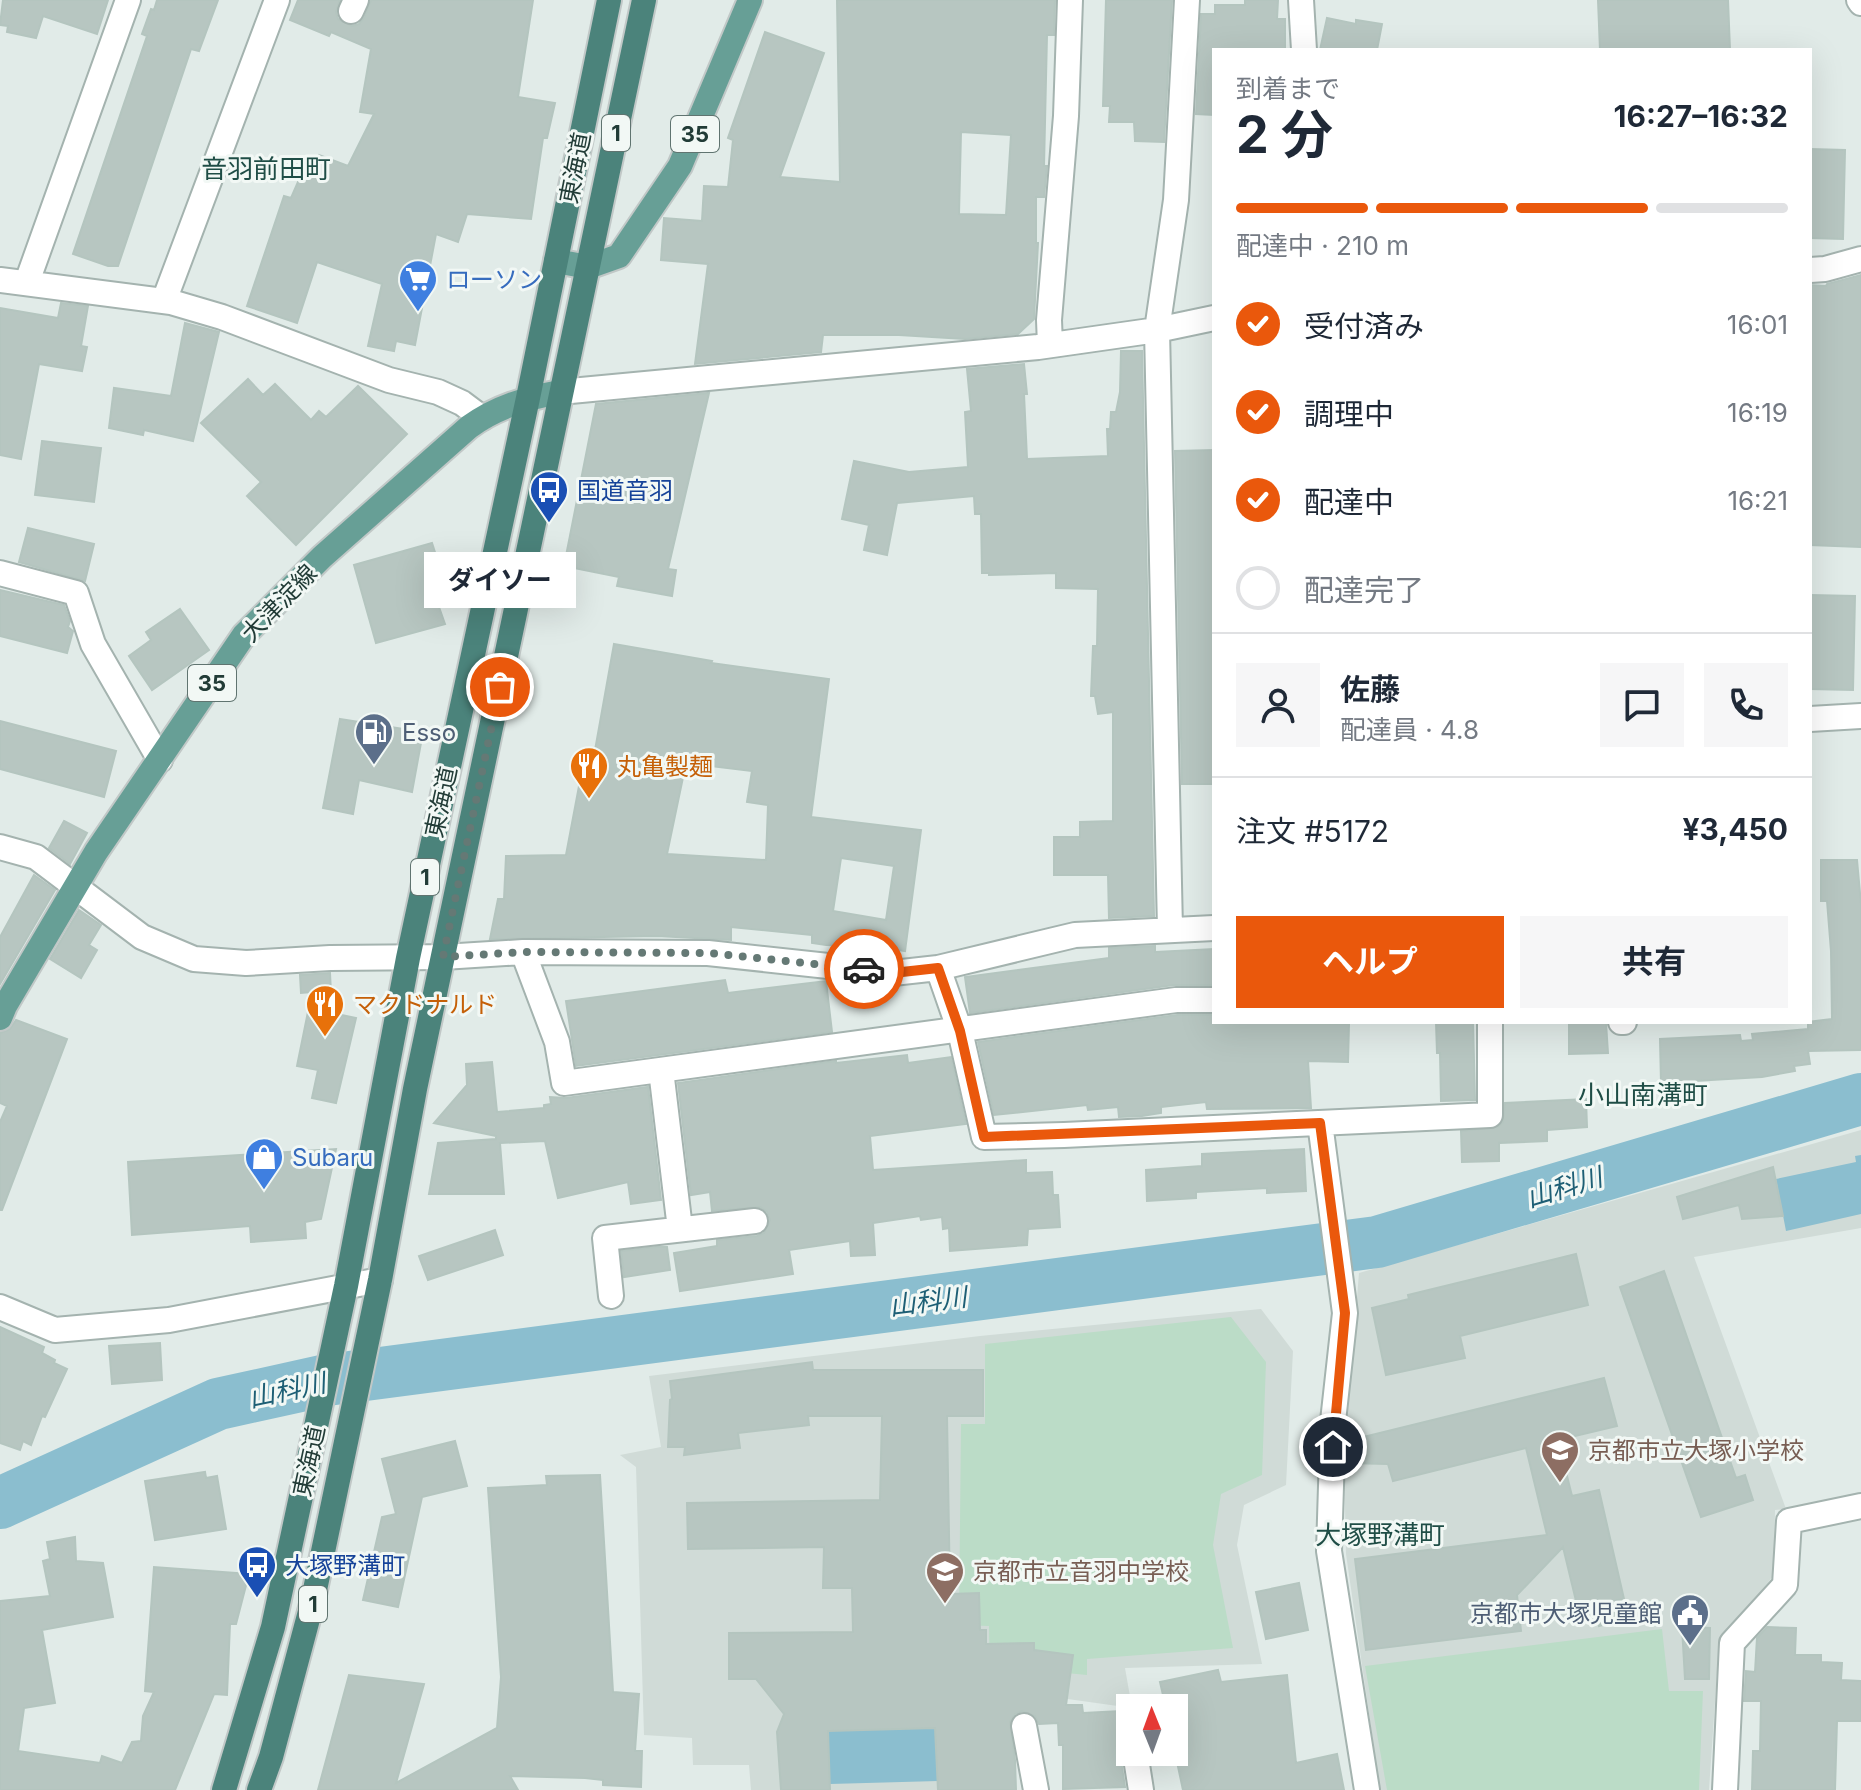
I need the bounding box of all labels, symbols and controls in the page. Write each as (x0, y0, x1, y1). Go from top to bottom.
text: 到着まで (1236, 73, 1340, 104)
text: 16:27–16:32 (1614, 98, 1788, 134)
text: 2 分 (1236, 103, 1333, 166)
road number: 1 (602, 115, 630, 151)
road number: 35 (671, 116, 719, 152)
street label: 東海道 (554, 130, 596, 206)
district label: 音羽前田町 (201, 153, 331, 184)
text: 配達中 · 210 m (1236, 230, 1409, 261)
supermarket icon: ローソン (397, 258, 439, 313)
place label: ローソン (446, 265, 542, 294)
icon: check (1236, 302, 1280, 346)
text: 受付済み (1304, 308, 1424, 344)
text: 16:01 (1727, 309, 1788, 340)
icon: check (1236, 390, 1280, 434)
text: 調理中 (1304, 396, 1394, 432)
text: 16:19 (1727, 397, 1788, 428)
bus stop icon: 国道音羽 (528, 469, 570, 524)
place label: 国道音羽 (577, 476, 673, 505)
icon: check (1236, 478, 1280, 522)
text: 配達中 (1304, 484, 1394, 520)
text: 16:21 (1727, 485, 1788, 516)
callout: ダイソー (424, 551, 576, 607)
street label: 大津淀線 (235, 558, 323, 648)
text: ダイソー (448, 564, 552, 595)
text: 配達完了 (1304, 572, 1424, 608)
pin (466, 653, 534, 721)
button: person (1236, 663, 1320, 747)
button: chat (1600, 663, 1684, 747)
button: phone (1704, 663, 1788, 747)
road number: 35 (188, 665, 236, 701)
icon: bag (478, 665, 522, 709)
text: 佐藤 (1340, 671, 1400, 707)
fuel station icon: Esso (353, 711, 395, 766)
text: 配達員 · 4.8 (1340, 714, 1479, 745)
place label: Esso (402, 718, 456, 747)
restaurant icon: 丸亀製麺 (568, 745, 610, 800)
place label: 丸亀製麺 (617, 752, 713, 781)
street label: 東海道 (419, 764, 463, 840)
text: ¥3,450 (1682, 811, 1788, 847)
text: 注文 #5172 (1236, 813, 1389, 849)
road number: 1 (411, 859, 439, 895)
button: ヘルプ (1236, 916, 1504, 1008)
button: 共有 (1520, 916, 1788, 1008)
courier (824, 929, 904, 1009)
icon: car (842, 947, 886, 991)
restaurant icon: マクドナルド (304, 983, 346, 1038)
place label: マクドナルド (353, 990, 497, 1019)
district label: 小山南溝町 (1578, 1079, 1708, 1110)
shop icon: Subaru (243, 1136, 285, 1191)
place label: Subaru (292, 1143, 373, 1172)
water label: 山科川 (1522, 1160, 1609, 1213)
water label: 山科川 (887, 1280, 972, 1321)
water label: 山科川 (246, 1366, 331, 1413)
pin (1299, 1413, 1367, 1481)
street label: 東海道 (287, 1423, 331, 1499)
icon: home (1311, 1425, 1355, 1469)
school or university icon: 京都市立大塚小学校 (1539, 1429, 1581, 1484)
place label: 京都市立大塚小学校 (1588, 1436, 1804, 1465)
district label: 大塚野溝町 (1315, 1519, 1445, 1550)
bus stop icon: 大塚野溝町 (236, 1544, 278, 1599)
school or university icon: 京都市立音羽中学校 (924, 1550, 966, 1605)
place label: 大塚野溝町 (285, 1551, 405, 1580)
place label: 京都市立音羽中学校 (973, 1557, 1189, 1586)
road number: 1 (299, 1586, 327, 1622)
public building icon: 京都市大塚児童館 (1669, 1592, 1711, 1647)
place label: 京都市大塚児童館 (1470, 1599, 1662, 1628)
north arrow (1116, 1694, 1188, 1766)
map controls (1116, 1694, 1188, 1766)

